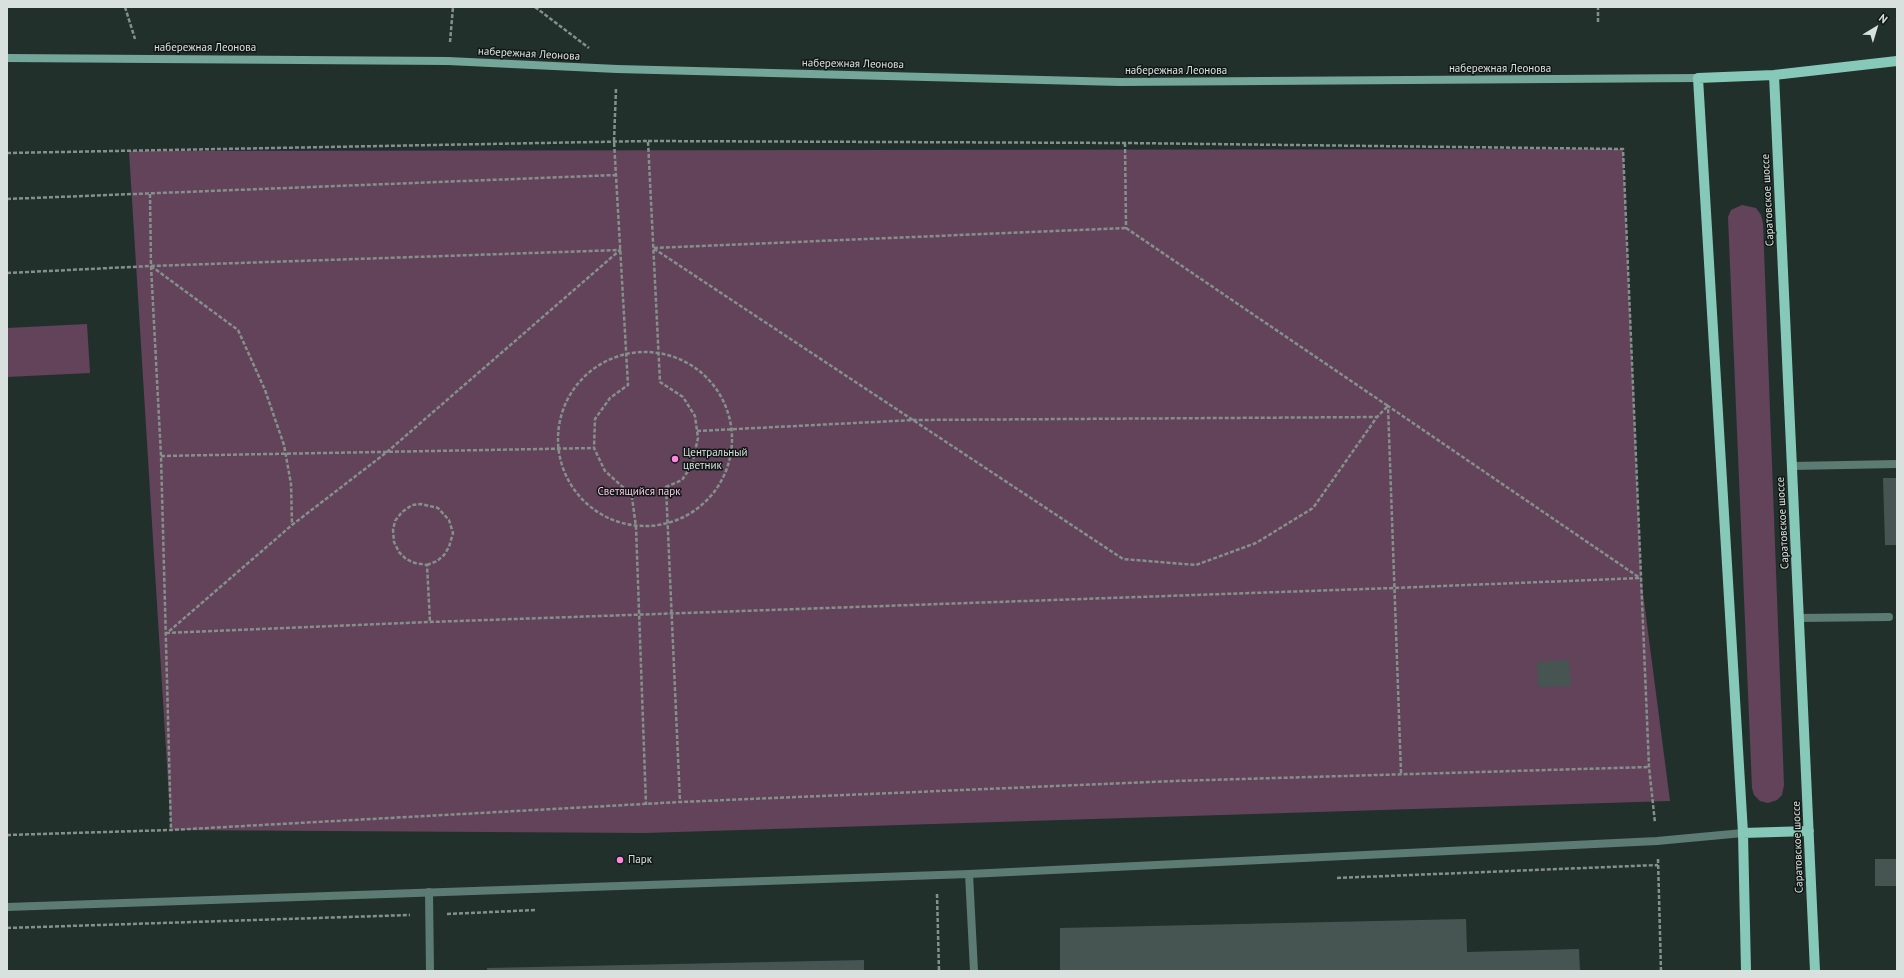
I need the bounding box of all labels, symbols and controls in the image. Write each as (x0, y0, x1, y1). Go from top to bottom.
north arrow (1856, 8, 1896, 48)
text: N (1876, 11, 1891, 26)
street label: набережная Леонова (154, 41, 256, 55)
street label: набережная Леонова (478, 45, 580, 63)
street label: набережная Леонова (802, 57, 904, 71)
street label: набережная Леонова (1449, 62, 1551, 76)
street label: набережная Леонова (1125, 64, 1227, 78)
street label: Саратовское шоссе (1759, 154, 1777, 246)
place label: Центральный цветник (683, 446, 747, 472)
marker: Центральный цветник (670, 454, 680, 464)
street label: Саратовское шоссе (1774, 477, 1792, 569)
park label: Светящийся парк (598, 485, 680, 499)
street label: Саратовское шоссе (1790, 801, 1806, 893)
place label: Парк (628, 853, 652, 867)
marker: Парк (615, 855, 625, 865)

